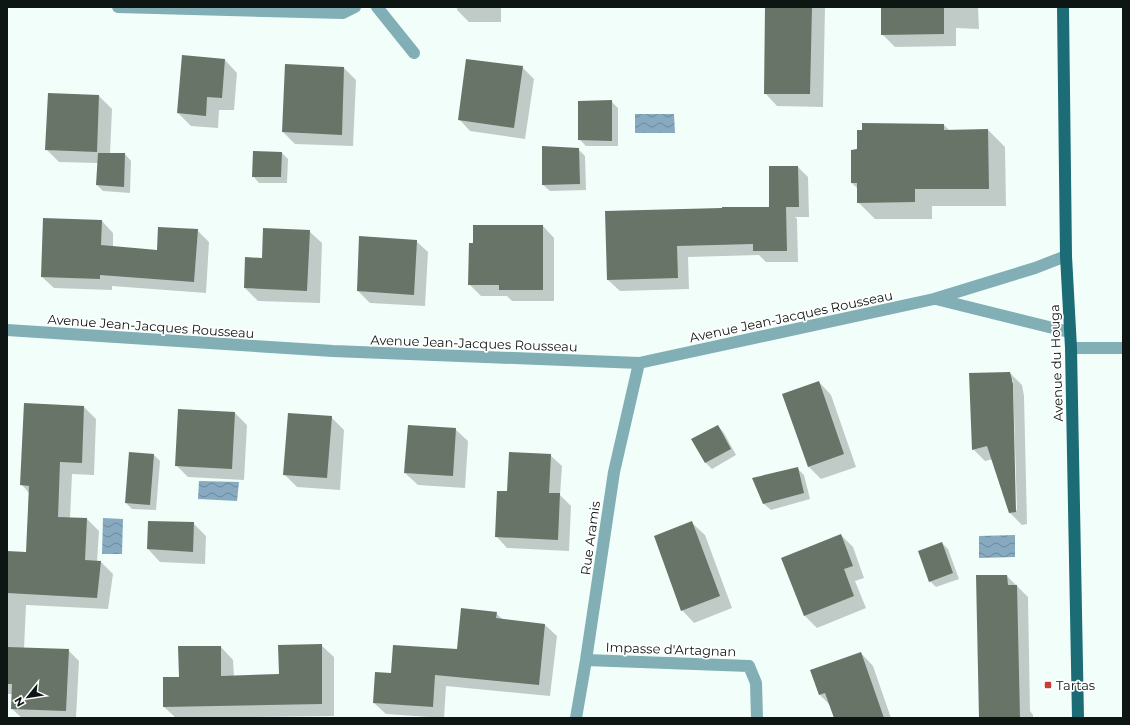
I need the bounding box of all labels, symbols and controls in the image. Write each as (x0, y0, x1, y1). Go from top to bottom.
street label: Avenue Jean-Jacques Rousseau (688, 287, 894, 345)
street label: Avenue du Houga (1046, 304, 1066, 422)
street label: Avenue Jean-Jacques Rousseau (47, 311, 255, 341)
street label: Avenue Jean-Jacques Rousseau (370, 331, 578, 355)
street label: Rue Aramis (577, 500, 603, 576)
street label: Impasse d'Artagnan (605, 639, 737, 659)
north arrow (8, 677, 48, 717)
place label: Tartas (1056, 677, 1095, 693)
marker: Tartas (1043, 680, 1053, 690)
text: N (11, 695, 28, 709)

